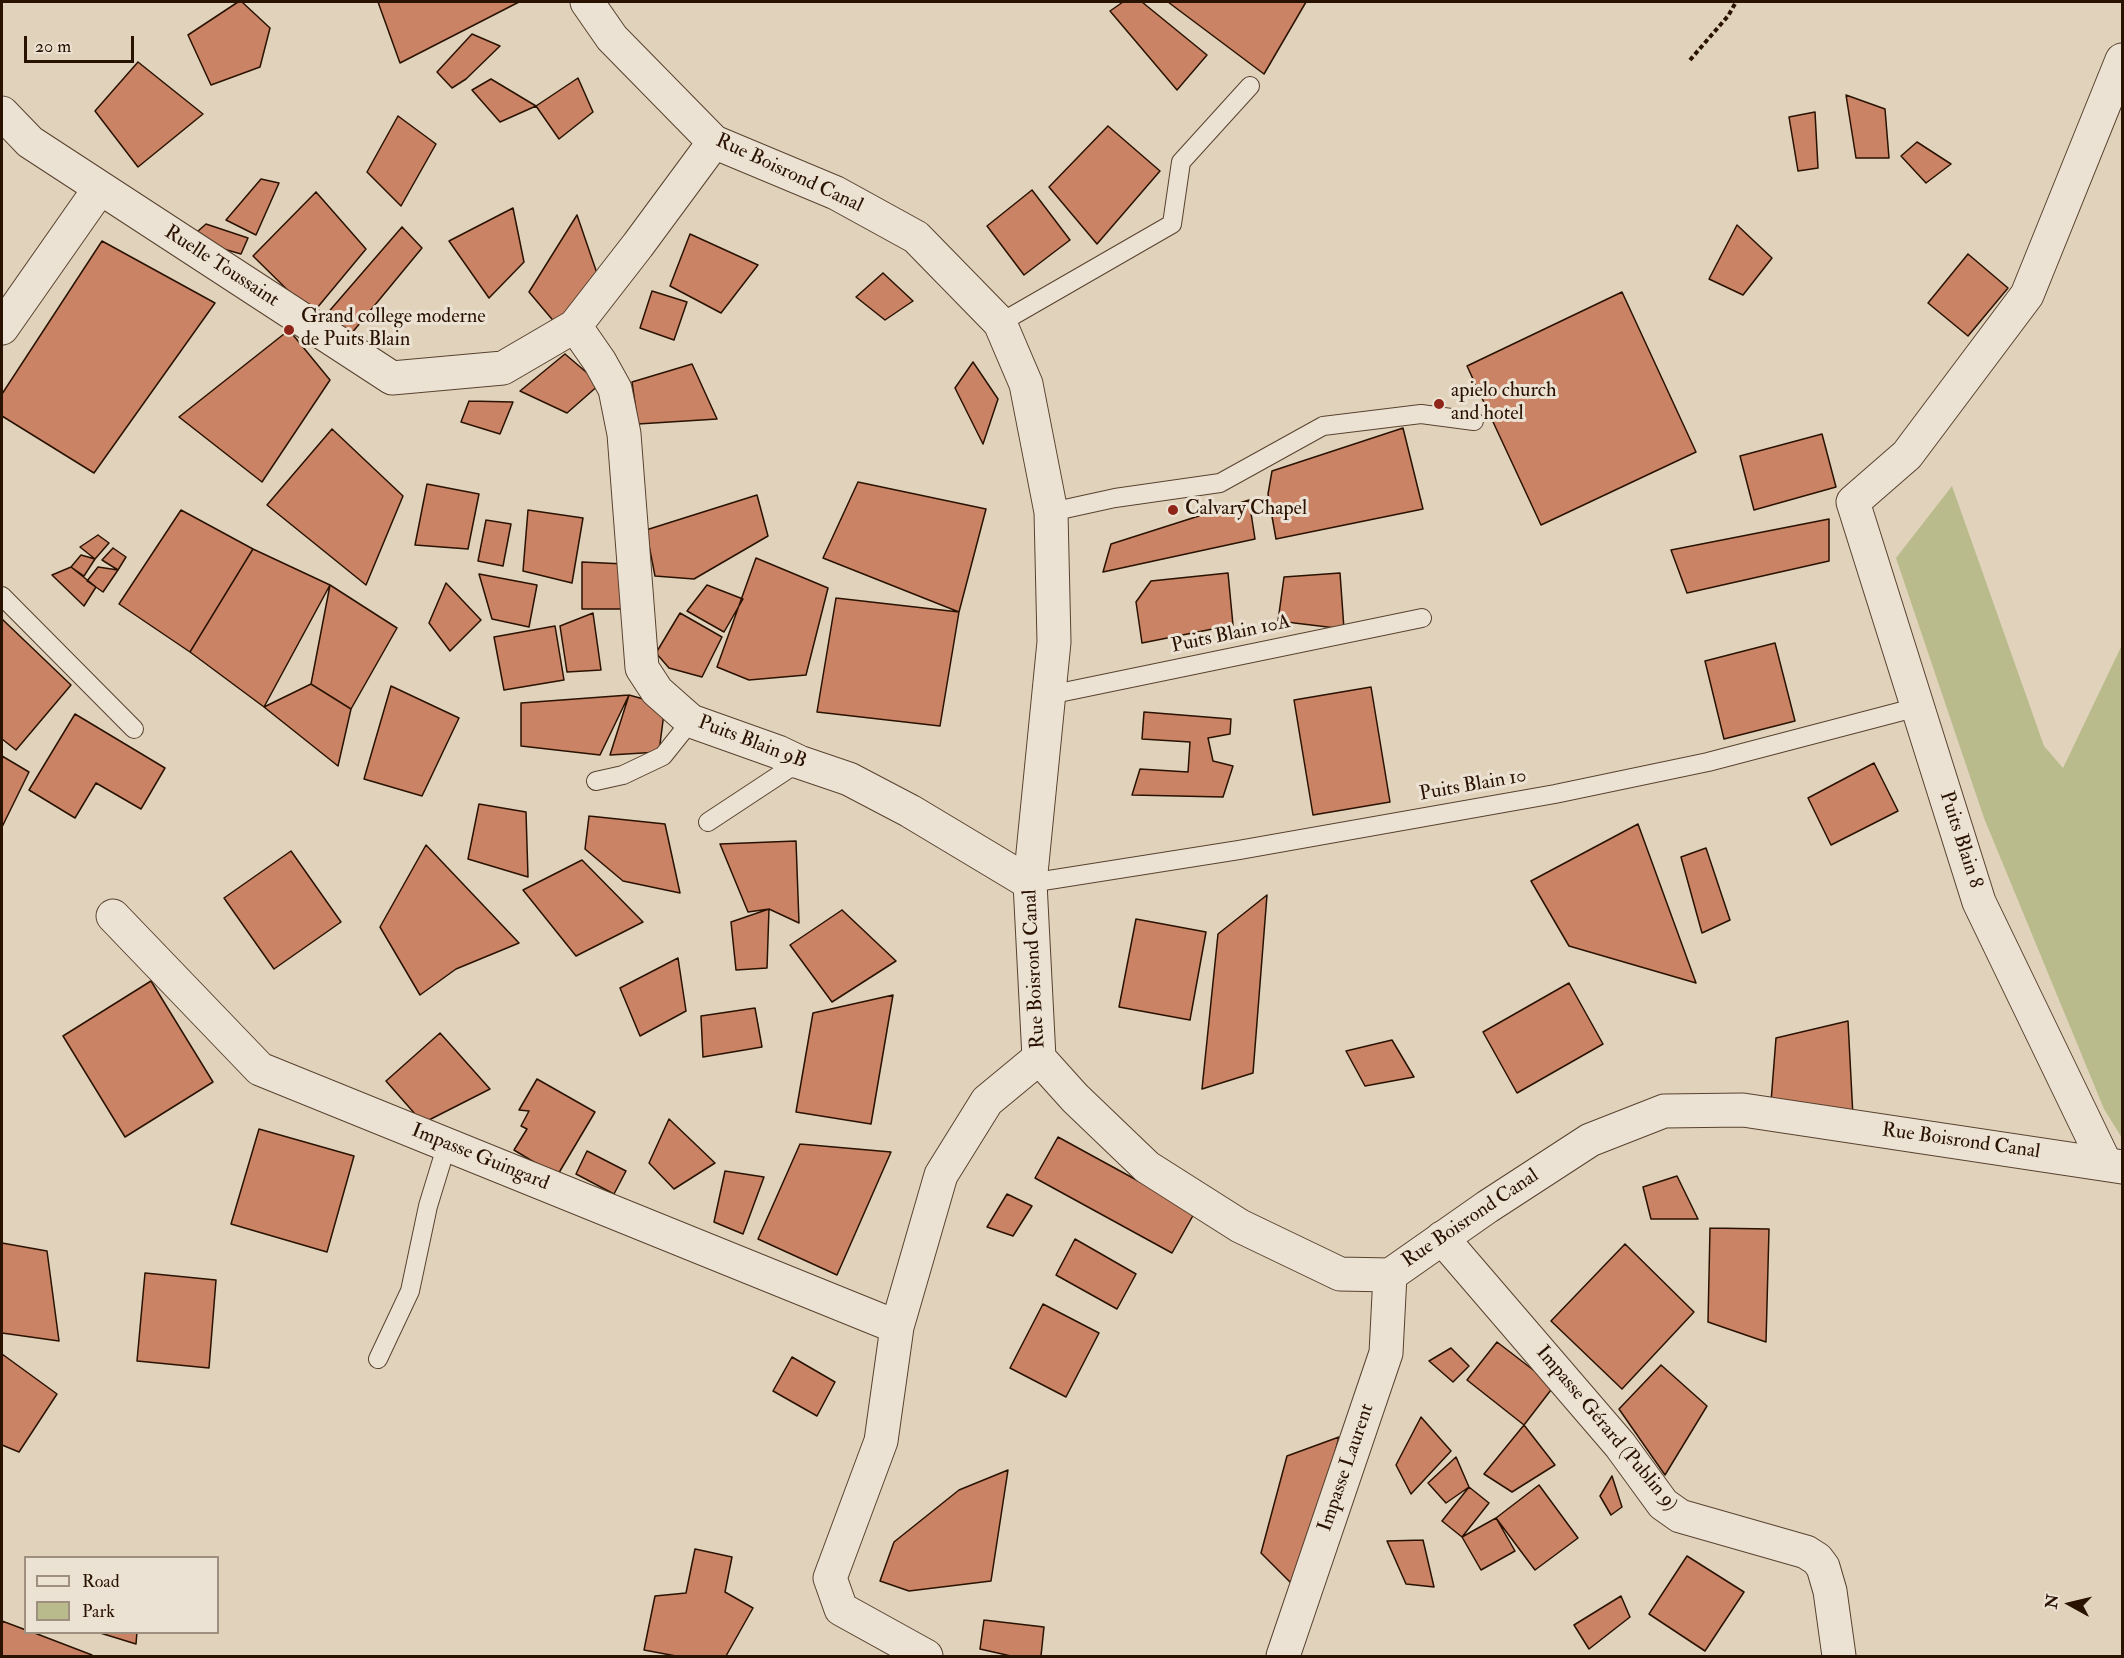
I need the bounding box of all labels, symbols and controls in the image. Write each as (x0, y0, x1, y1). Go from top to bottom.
scale bar (27, 24, 136, 62)
text: 20 m (35, 35, 71, 58)
street label: Rue Boisrond Canal (712, 129, 866, 219)
street label: Ruelle Toussaint (159, 221, 283, 313)
place label: Grand college moderne de Puits Blain (301, 306, 486, 353)
marker: Grand college moderne de Puits Blain (282, 323, 296, 337)
place label: apielo church and hotel (1451, 380, 1556, 427)
marker: apielo church and hotel (1432, 397, 1446, 411)
place label: Calvary Chapel (1185, 498, 1307, 522)
marker: Calvary Chapel (1166, 503, 1180, 517)
street label: Puits Blain 10A (1169, 611, 1293, 659)
street label: Puits Blain 9B (694, 711, 810, 775)
street label: Puits Blain 10 (1418, 765, 1528, 807)
street label: Puits Blain 8 (1933, 789, 1987, 891)
street label: Rue Boisrond Canal (1019, 889, 1051, 1049)
street label: Impasse Guingard (408, 1119, 552, 1197)
street label: Rue Boisrond Canal (1880, 1119, 2042, 1165)
street label: Rue Boisrond Canal (1398, 1164, 1544, 1274)
street label: Impasse Gérard (Publin 9) (1530, 1342, 1682, 1516)
street label: Impasse Laurent (1314, 1401, 1380, 1535)
legend (24, 1556, 219, 1634)
text: Road (82, 1570, 120, 1593)
north arrow (2040, 1574, 2100, 1634)
text: N (2041, 1593, 2063, 1610)
text: Park (82, 1600, 115, 1623)

